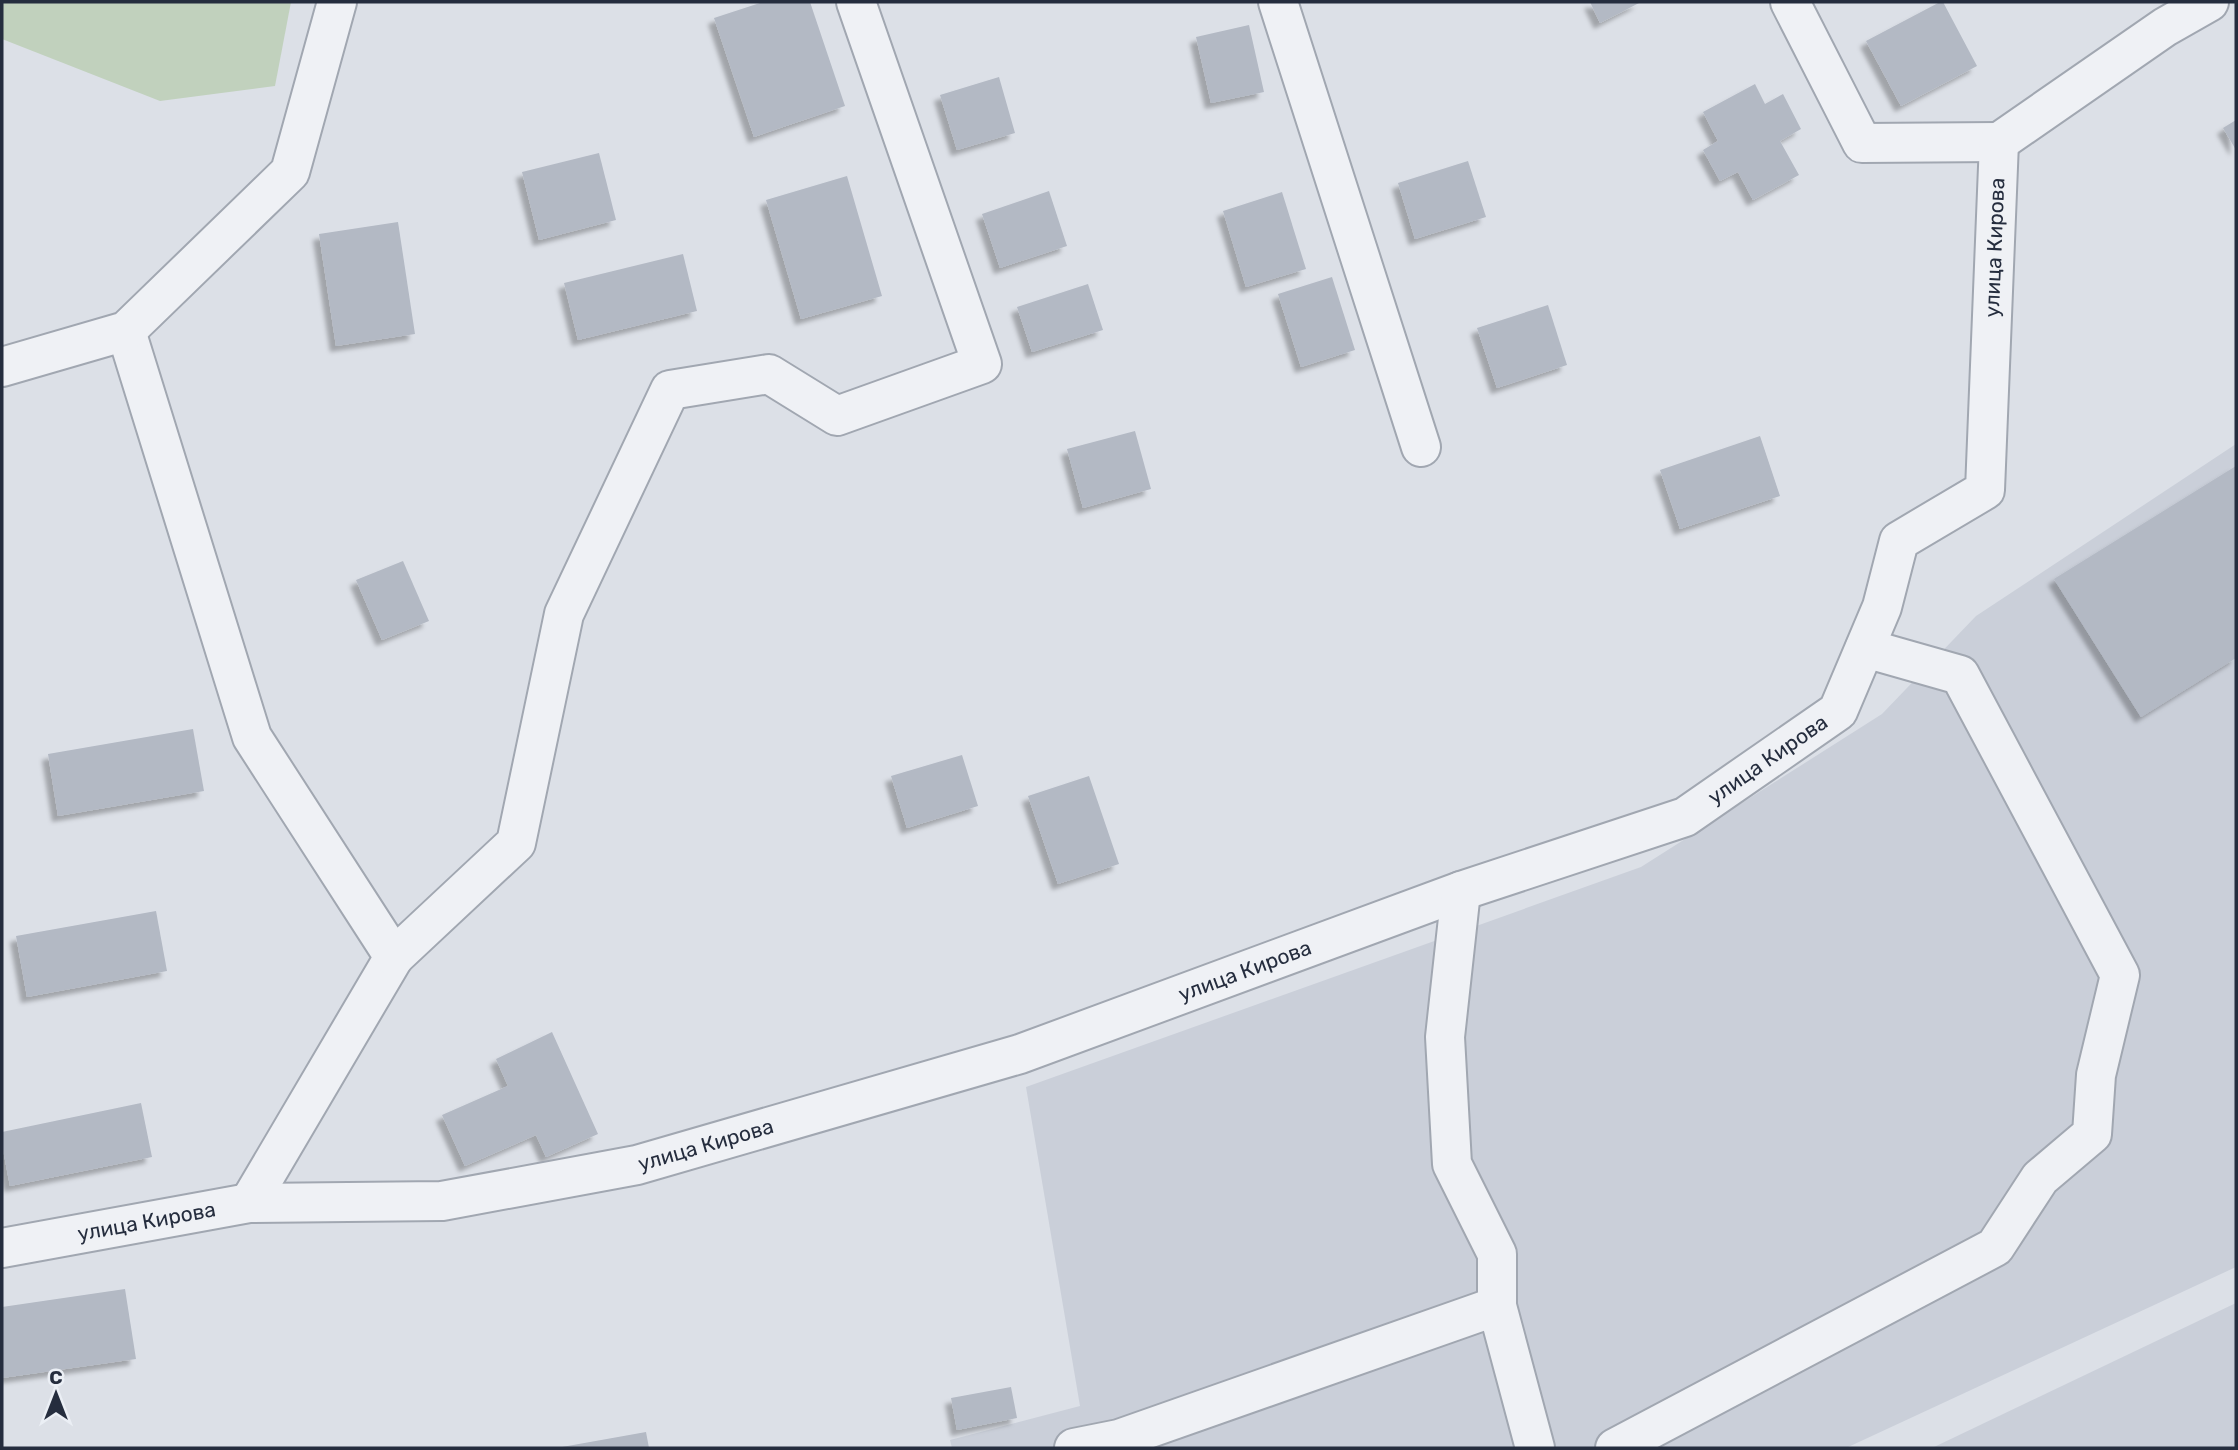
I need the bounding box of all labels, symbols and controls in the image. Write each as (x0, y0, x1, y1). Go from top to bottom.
street label: улица Кирова (1979, 177, 2010, 318)
street label: улица Кирова (1703, 709, 1832, 809)
street label: улица Кирова (1175, 934, 1315, 1006)
street label: улица Кирова (635, 1113, 776, 1176)
street label: улица Кирова (76, 1196, 218, 1246)
north arrow (21, 1359, 91, 1429)
text: С (49, 1366, 63, 1389)

